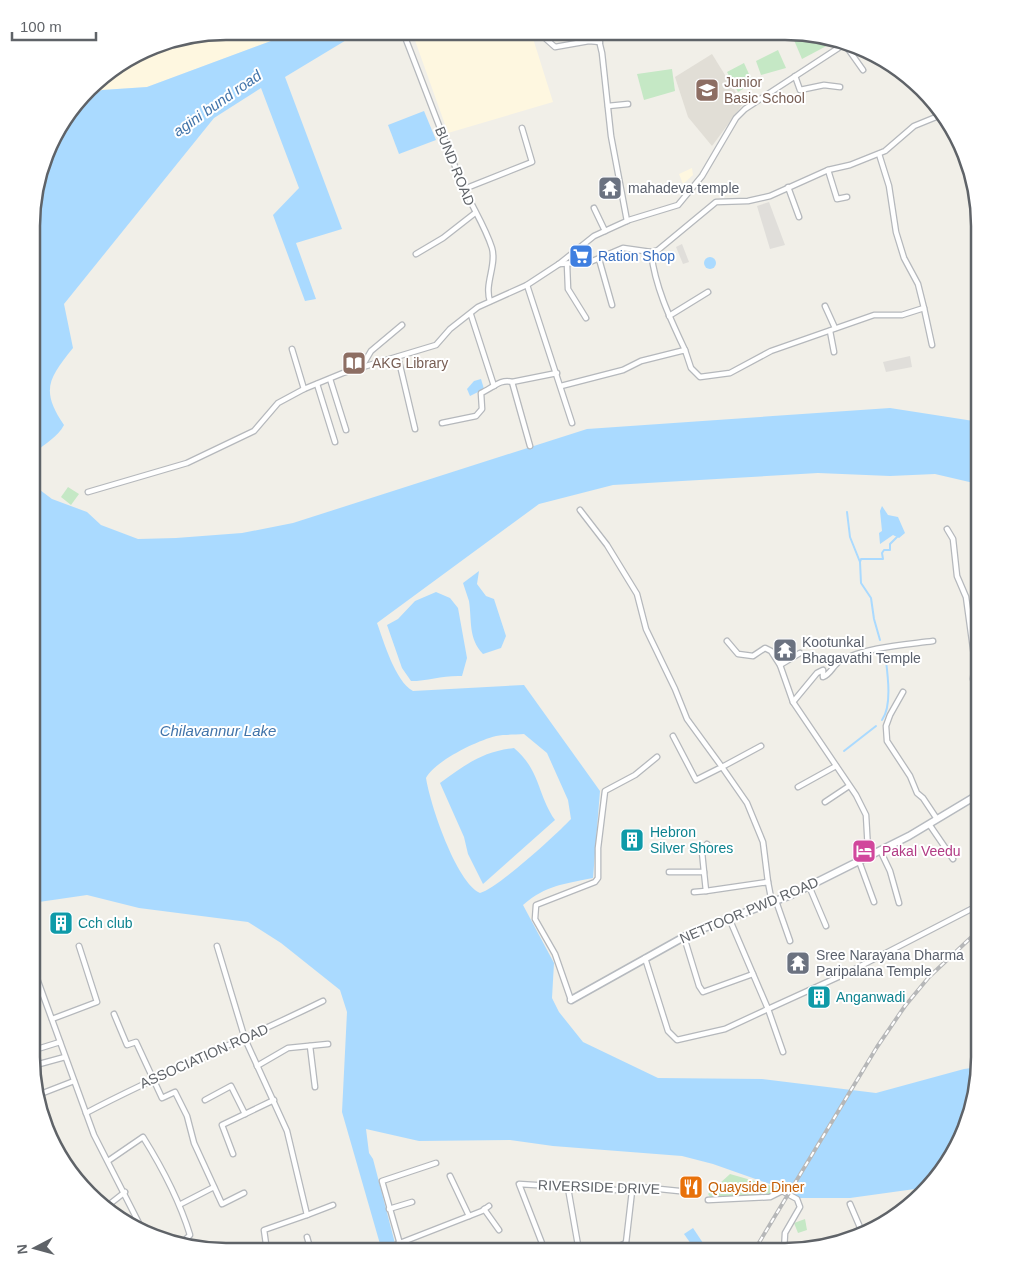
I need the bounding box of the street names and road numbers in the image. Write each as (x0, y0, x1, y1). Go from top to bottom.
street label: BUND ROAD (432, 124, 478, 208)
street label: NETTOOR PWD ROAD (677, 874, 821, 946)
street label: ASSOCIATION ROAD (137, 1020, 271, 1092)
street label: RIVERSIDE DRIVE (538, 1177, 660, 1197)

